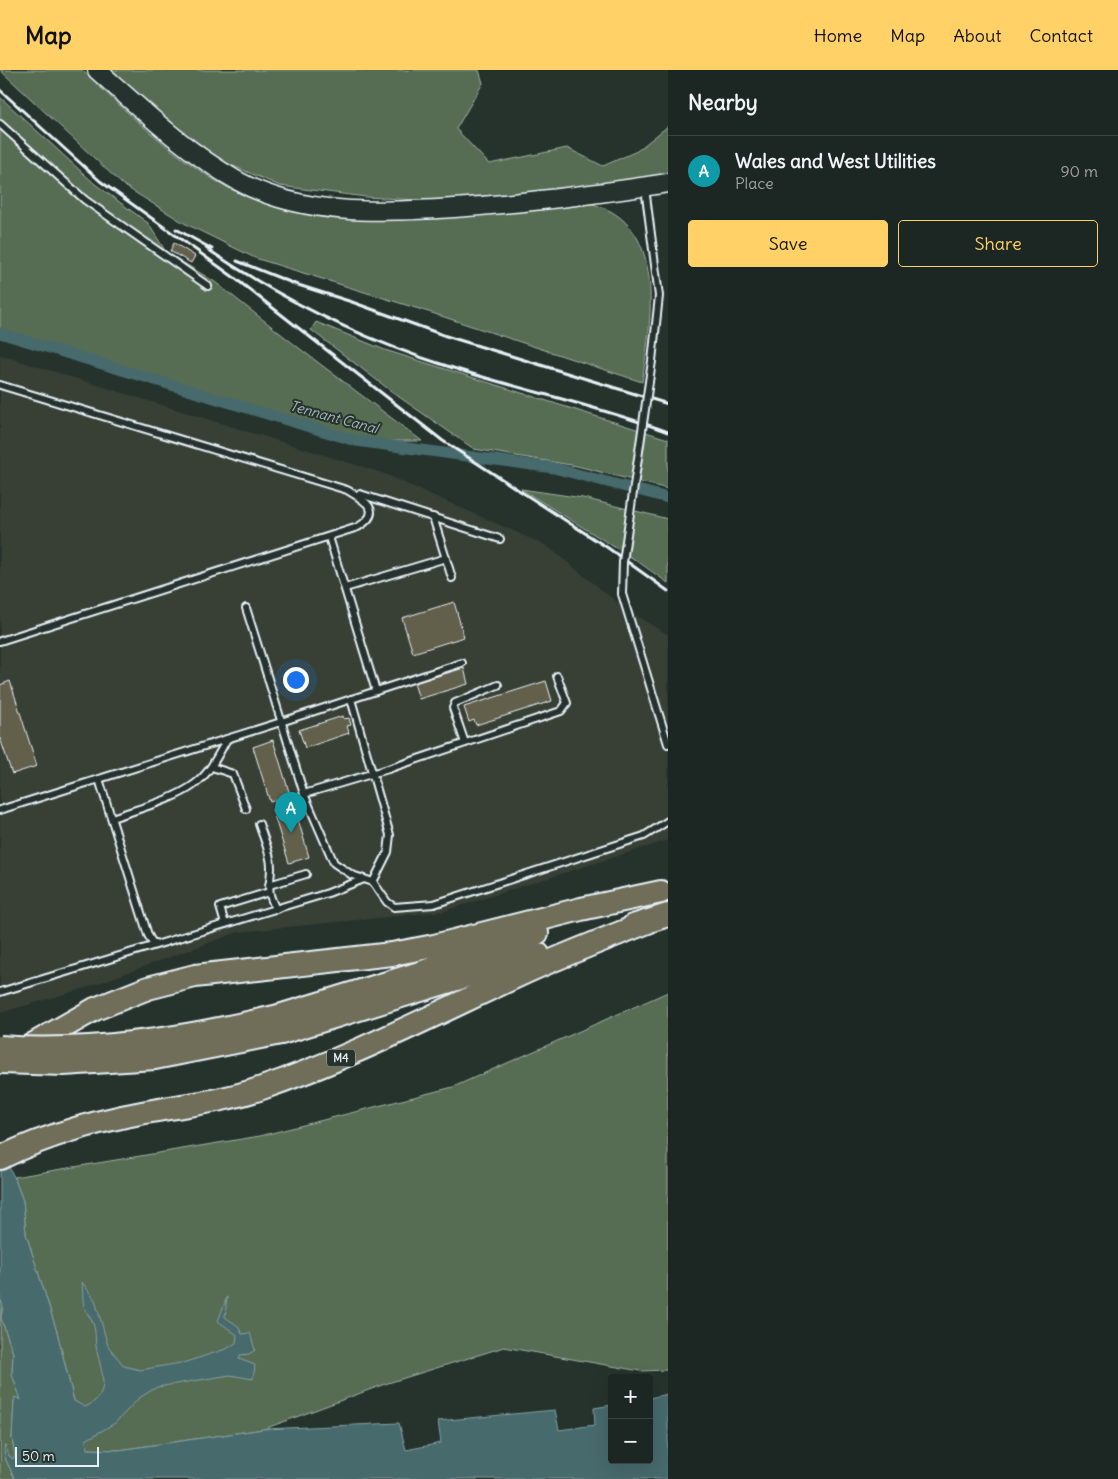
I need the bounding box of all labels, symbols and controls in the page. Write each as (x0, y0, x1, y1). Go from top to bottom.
text: Map (25, 20, 72, 50)
text: Home (814, 24, 862, 47)
text: Map (890, 24, 925, 47)
text: About (953, 24, 1001, 47)
text: Contact (1029, 24, 1093, 47)
text: Nearby (688, 89, 758, 116)
text: Wales and West Utilities (735, 149, 936, 173)
text: A (699, 161, 709, 181)
text: 90 m (1060, 161, 1098, 181)
text: Place (735, 173, 774, 193)
button: Save (688, 220, 888, 267)
button: Share (898, 220, 1098, 267)
water label: Tennant Canal (288, 397, 382, 438)
your location (283, 667, 309, 693)
pin: A (275, 792, 307, 833)
road number: M4 (327, 1050, 355, 1066)
map controls (608, 1374, 653, 1464)
button: + (608, 1374, 653, 1419)
button: − (608, 1419, 653, 1464)
scale bar (15, 1444, 99, 1467)
text: 50 m (22, 1447, 55, 1465)

